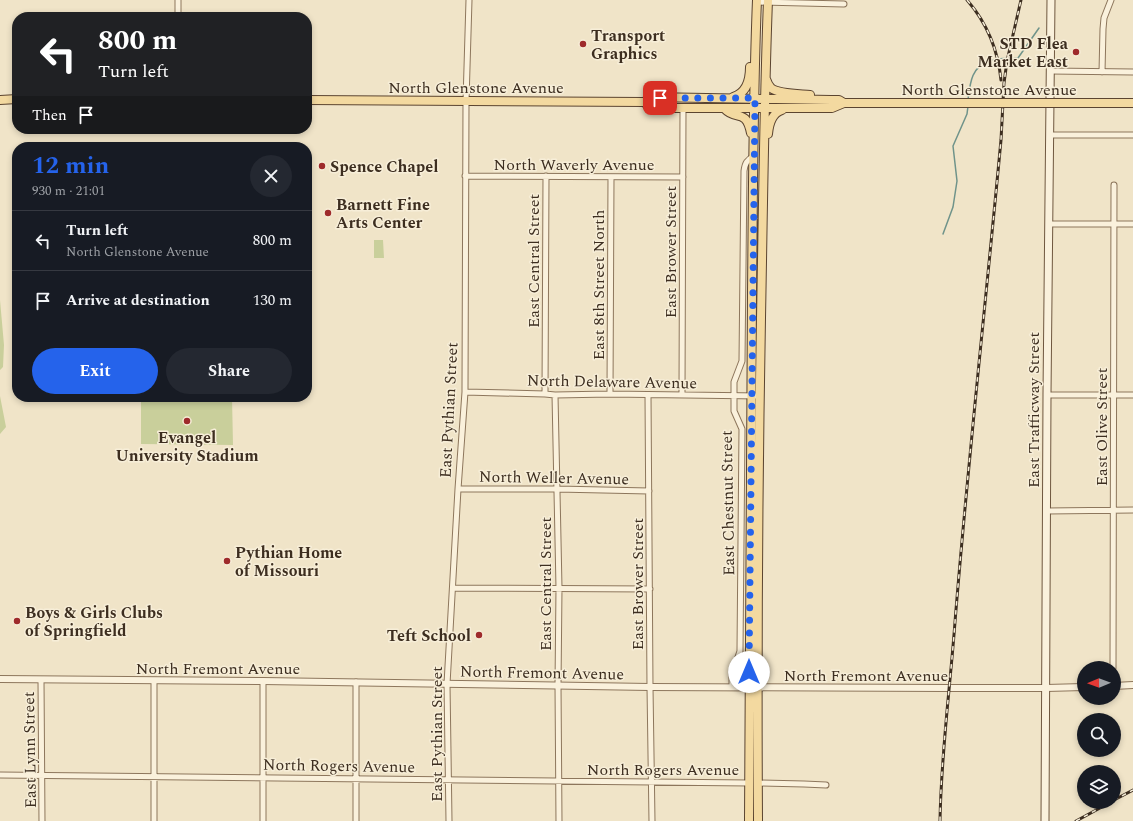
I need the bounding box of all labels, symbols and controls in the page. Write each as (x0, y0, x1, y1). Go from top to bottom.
text: 800 m (98, 19, 177, 62)
place label: Transport Graphics (591, 24, 665, 66)
icon: left (32, 28, 84, 80)
place label: STD Flea Market East (977, 32, 1069, 74)
marker: Transport Graphics (578, 39, 588, 49)
marker: STD Flea Market East (1071, 47, 1081, 57)
text: Turn left (98, 58, 169, 85)
street label: North Glenstone Avenue (388, 76, 564, 100)
street label: North Glenstone Avenue (901, 78, 1077, 102)
pin (643, 81, 677, 115)
icon: arrive (649, 87, 671, 109)
text: Then (32, 104, 67, 127)
icon: arrive (75, 104, 97, 126)
text: 12 min (32, 148, 109, 184)
street label: North Waverly Avenue (494, 153, 654, 177)
button: close (250, 155, 292, 197)
place label: Spence Chapel (330, 155, 438, 179)
marker: Spence Chapel (317, 161, 327, 171)
text: 930 m · 21:01 (32, 181, 105, 201)
street label: East Brower Street (659, 186, 683, 318)
place label: Barnett Fine Arts Center (336, 193, 430, 235)
street label: East Central Street (522, 194, 546, 328)
marker: Barnett Fine Arts Center (323, 208, 333, 218)
street label: East 8th Street North (587, 210, 611, 360)
text: Turn left (66, 219, 128, 242)
text: 800 m (253, 229, 292, 252)
icon: left (32, 230, 54, 252)
text: North Glenstone Avenue (66, 242, 209, 262)
text: Arrive at destination (66, 289, 210, 312)
text: 130 m (253, 289, 292, 312)
icon: arrive (32, 290, 54, 312)
street label: East Trafficway Street (1022, 332, 1046, 488)
street label: East Pythian Street (433, 341, 465, 479)
button: Exit (32, 348, 158, 394)
button: Share (166, 348, 292, 394)
street label: East Olive Street (1090, 367, 1114, 486)
street label: North Delaware Avenue (527, 369, 697, 395)
marker: Evangel University Stadium (182, 416, 192, 426)
place label: Evangel University Stadium (115, 426, 259, 468)
street label: East Chestnut Street (715, 430, 741, 576)
street label: North Weller Avenue (479, 465, 629, 491)
street label: East Central Street (534, 517, 558, 651)
street label: East Brower Street (626, 518, 650, 650)
place label: Pythian Home of Missouri (235, 541, 342, 583)
marker: Pythian Home of Missouri (222, 556, 232, 566)
place label: Boys & Girls Clubs of Springfield (25, 601, 163, 643)
marker: Boys & Girls Clubs of Springfield (12, 616, 22, 626)
place label: Teft School (387, 624, 471, 648)
marker: Teft School (474, 630, 484, 640)
position arrow (728, 651, 770, 693)
street label: North Fremont Avenue (136, 657, 300, 681)
street label: North Fremont Avenue (460, 660, 624, 686)
north arrow (1077, 661, 1121, 705)
map controls (1077, 661, 1121, 809)
street label: North Fremont Avenue (784, 664, 948, 688)
street label: East Pythian Street (425, 666, 449, 802)
street label: East Lynn Street (17, 691, 43, 809)
button: search (1077, 713, 1121, 757)
street label: North Rogers Avenue (263, 753, 415, 779)
street label: North Rogers Avenue (587, 758, 739, 782)
button: layers (1077, 765, 1121, 809)

